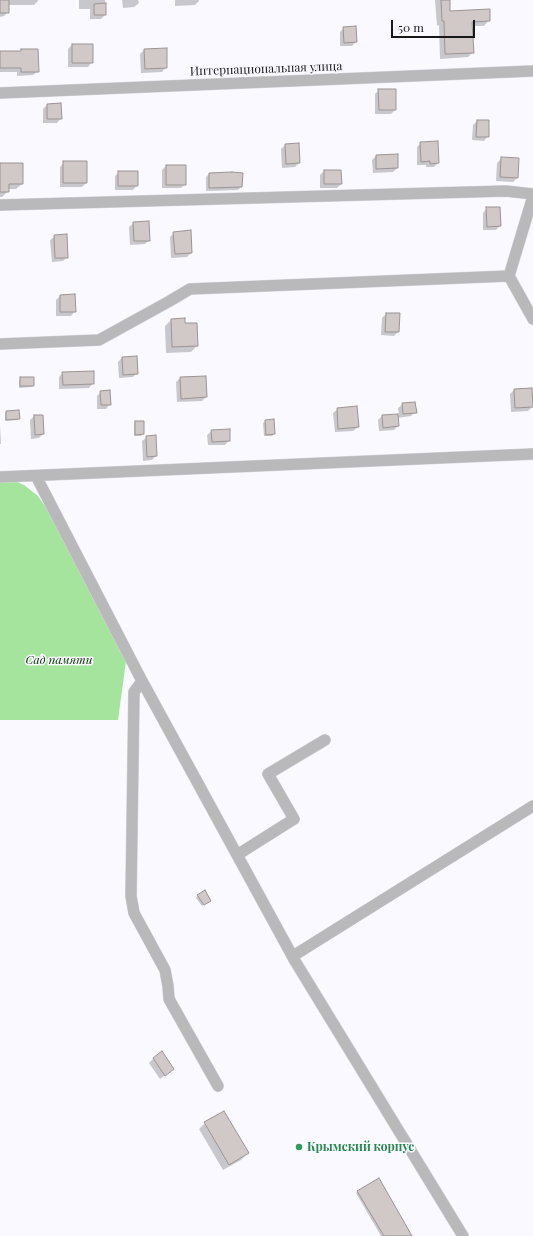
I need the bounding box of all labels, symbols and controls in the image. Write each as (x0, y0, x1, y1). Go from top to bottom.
scale bar (393, 12, 477, 38)
text: 50 m (398, 19, 424, 35)
street label: Интернациональная улица (190, 59, 342, 79)
park label: Сад памяти (25, 653, 93, 667)
place label: Крымский корпус (307, 1140, 414, 1154)
marker: Крымский корпус (294, 1142, 304, 1152)

